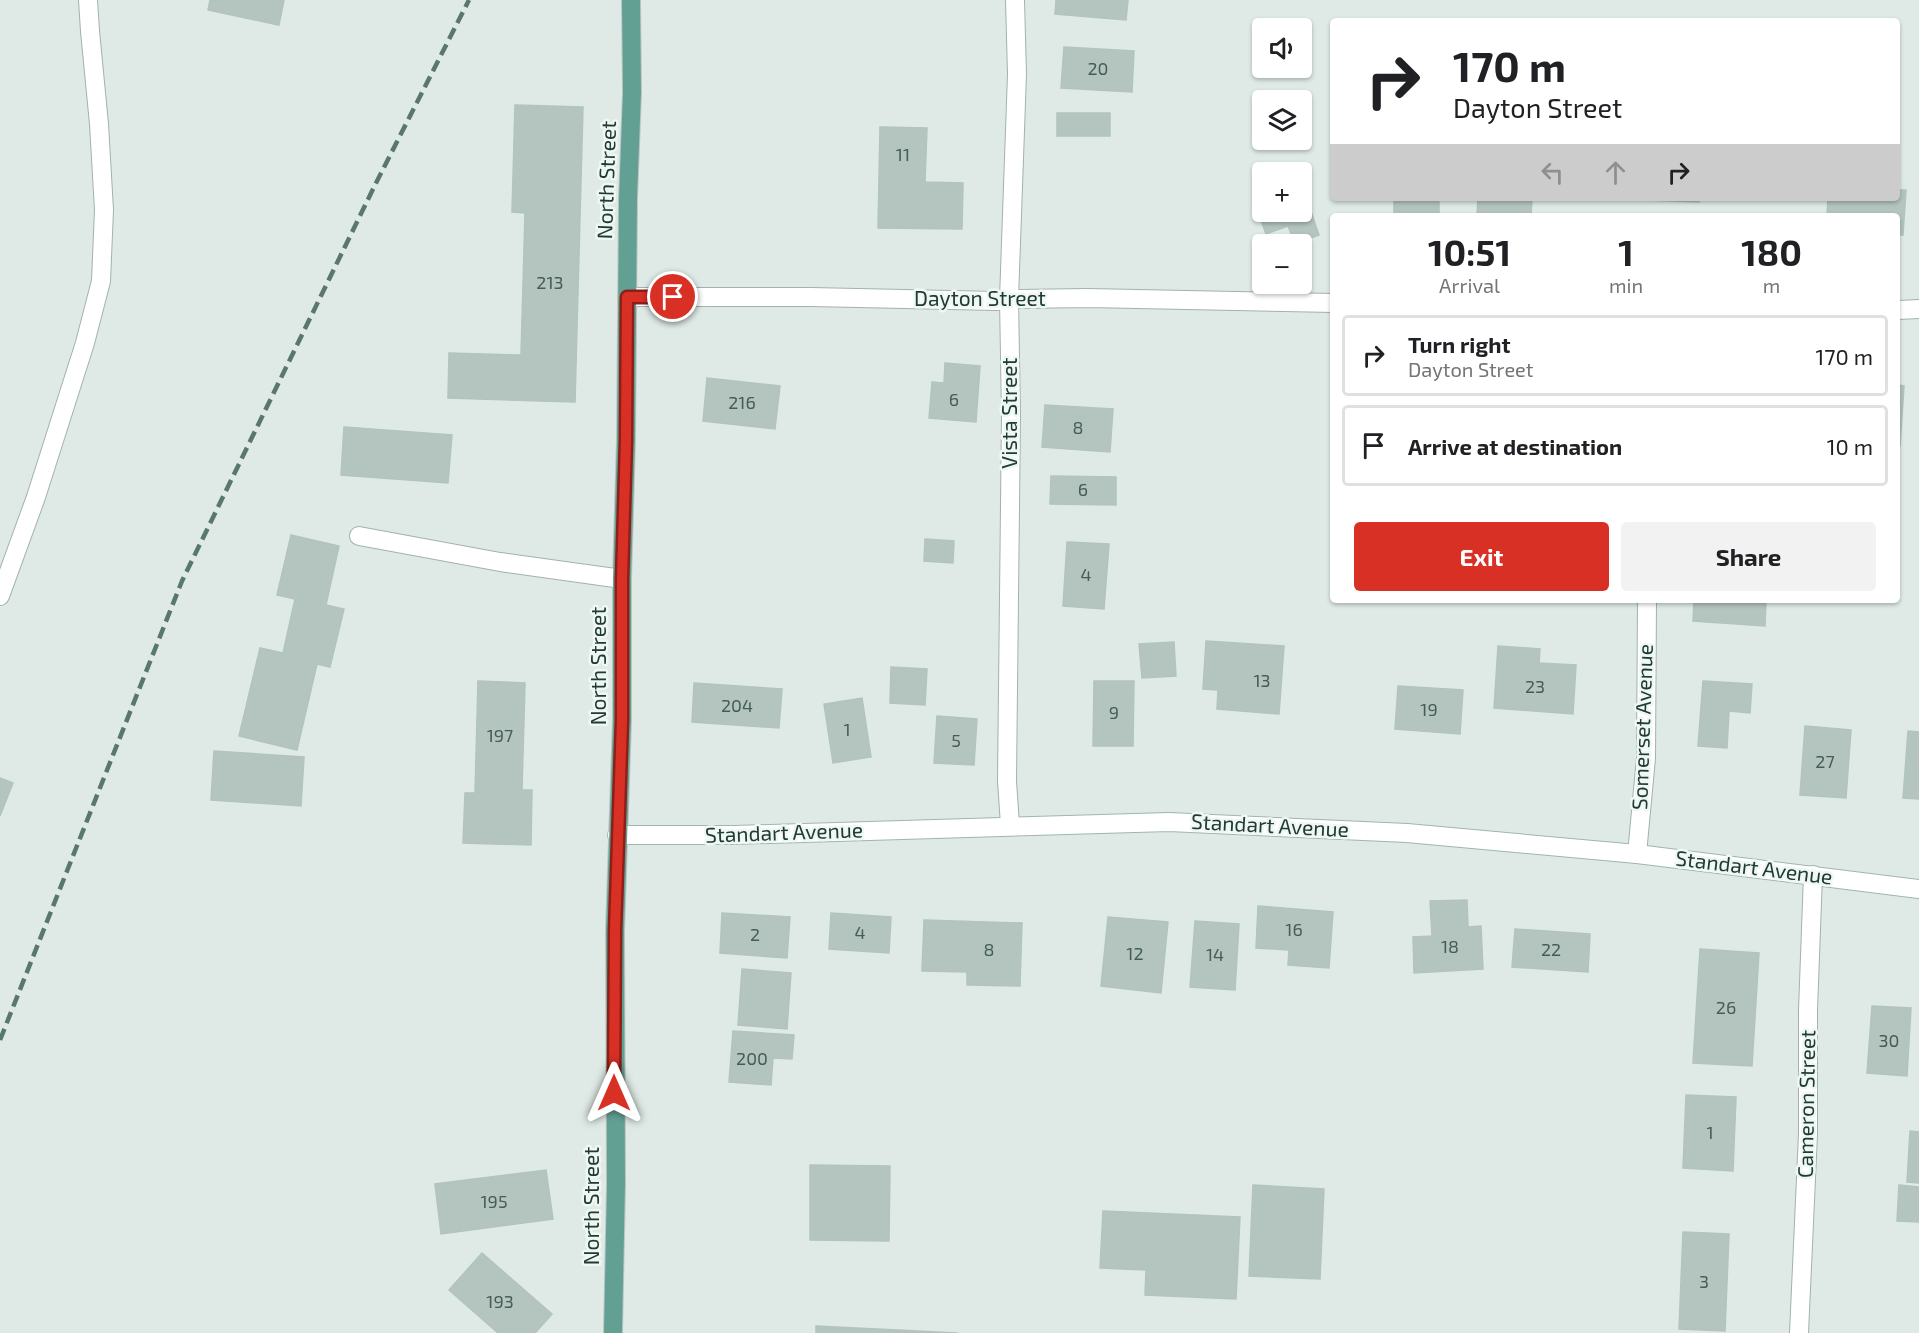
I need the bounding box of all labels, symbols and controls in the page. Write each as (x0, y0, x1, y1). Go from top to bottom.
map controls (1252, 18, 1312, 294)
button: sound (1252, 18, 1312, 78)
text: 170 m (1453, 40, 1566, 90)
icon: right (1354, 42, 1432, 120)
house number: 20 (1088, 57, 1108, 79)
button: layers (1252, 90, 1312, 150)
text: Dayton Street (1453, 91, 1622, 123)
street label: North Street (591, 120, 620, 240)
house number: 11 (896, 143, 910, 165)
icon: left (1536, 156, 1569, 189)
icon: ahead (1599, 156, 1632, 189)
icon: right (1662, 156, 1695, 189)
button: + (1252, 162, 1312, 222)
text: 10:51 (1428, 230, 1511, 273)
text: 1 (1618, 230, 1634, 273)
text: 180 (1741, 230, 1802, 273)
button: − (1252, 234, 1312, 294)
house number: 213 (536, 271, 564, 293)
pin (647, 271, 698, 322)
text: Arrival (1439, 273, 1500, 297)
text: min (1609, 273, 1643, 297)
text: m (1763, 273, 1780, 297)
icon: arrive (656, 280, 689, 313)
street label: Dayton Street (914, 285, 1046, 310)
text: Turn right (1408, 331, 1510, 357)
icon: right (1357, 339, 1390, 372)
text: 170 m (1816, 343, 1873, 369)
street label: Vista Street (996, 357, 1021, 469)
text: Dayton Street (1408, 357, 1533, 381)
house number: 6 (949, 388, 959, 410)
house number: 216 (728, 391, 756, 413)
house number: 8 (1073, 416, 1083, 438)
icon: arrive (1357, 429, 1390, 462)
text: Arrive at destination (1408, 433, 1622, 459)
text: 10 m (1827, 433, 1873, 459)
house number: 6 (1078, 478, 1088, 500)
button: Exit (1354, 522, 1609, 591)
button: Share (1621, 522, 1876, 591)
house number: 4 (1080, 563, 1092, 585)
street label: North Street (585, 607, 610, 725)
street label: Somerset Avenue (1626, 643, 1657, 810)
house number: 13 (1253, 669, 1271, 691)
house number: 23 (1525, 675, 1545, 697)
house number: 204 (721, 694, 753, 716)
house number: 19 (1420, 698, 1438, 720)
house number: 9 (1109, 701, 1119, 723)
house number: 1 (843, 718, 851, 740)
house number: 197 (487, 724, 513, 746)
house number: 5 (951, 729, 961, 751)
house number: 27 (1815, 750, 1835, 772)
street label: Standart Avenue (1191, 808, 1350, 841)
street label: Standart Avenue (705, 816, 863, 847)
street label: Standart Avenue (1674, 844, 1834, 889)
house number: 16 (1285, 918, 1303, 940)
house number: 4 (854, 921, 866, 943)
house number: 2 (750, 923, 760, 945)
house number: 18 (1441, 935, 1459, 957)
house number: 8 (984, 938, 994, 960)
house number: 22 (1541, 938, 1561, 960)
house number: 12 (1126, 942, 1144, 964)
house number: 14 (1206, 943, 1224, 965)
house number: 26 (1716, 996, 1736, 1018)
house number: 30 (1879, 1029, 1899, 1051)
street label: Cameron Street (1792, 1030, 1819, 1178)
house number: 200 (736, 1047, 768, 1069)
position arrow (582, 1061, 646, 1125)
house number: 1 (1706, 1121, 1714, 1143)
street label: North Street (578, 1147, 603, 1265)
house number: 195 (480, 1190, 508, 1212)
house number: 3 (1699, 1270, 1709, 1292)
house number: 193 (486, 1290, 514, 1312)

